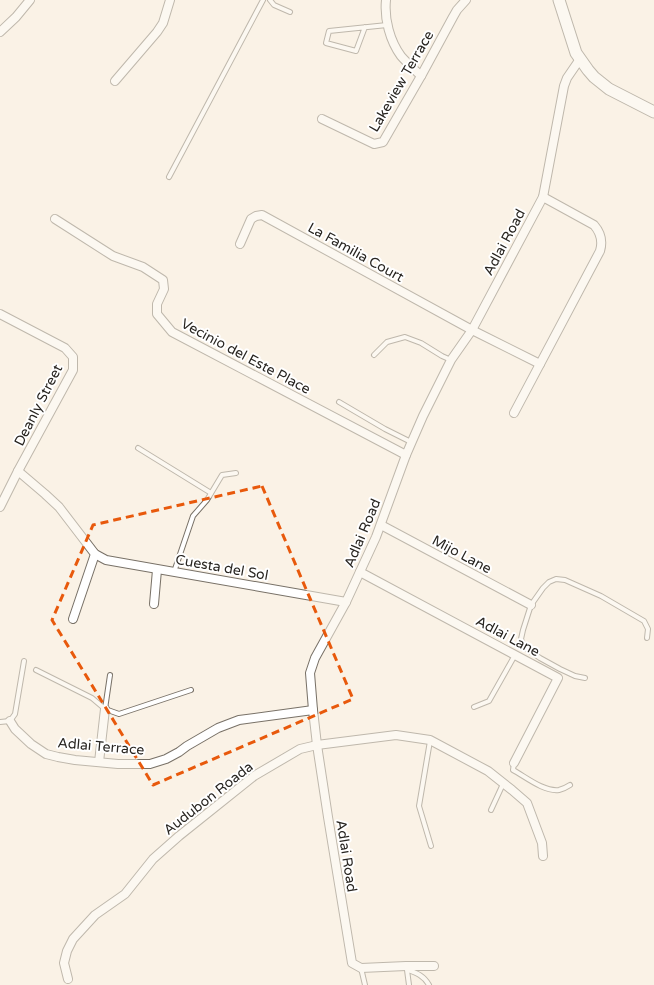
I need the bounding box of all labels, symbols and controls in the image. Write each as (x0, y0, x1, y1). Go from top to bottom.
street label: Lakeview Terrace (366, 27, 437, 135)
street label: Adlai Road (480, 206, 529, 278)
street label: La Familia Court (305, 219, 407, 286)
street label: Vecinio del Este Place (178, 315, 313, 398)
street label: Deanly Street (11, 361, 67, 449)
street label: Adlai Road (340, 496, 385, 570)
street label: Mijo Lane (429, 532, 494, 577)
street label: Cuesta del Sol (174, 551, 270, 584)
street label: Adlai Lane (473, 613, 543, 660)
street label: Adlai Terrace (57, 734, 145, 759)
street label: Audubon Roada (160, 758, 256, 839)
street label: Adlai Road (332, 819, 361, 893)

